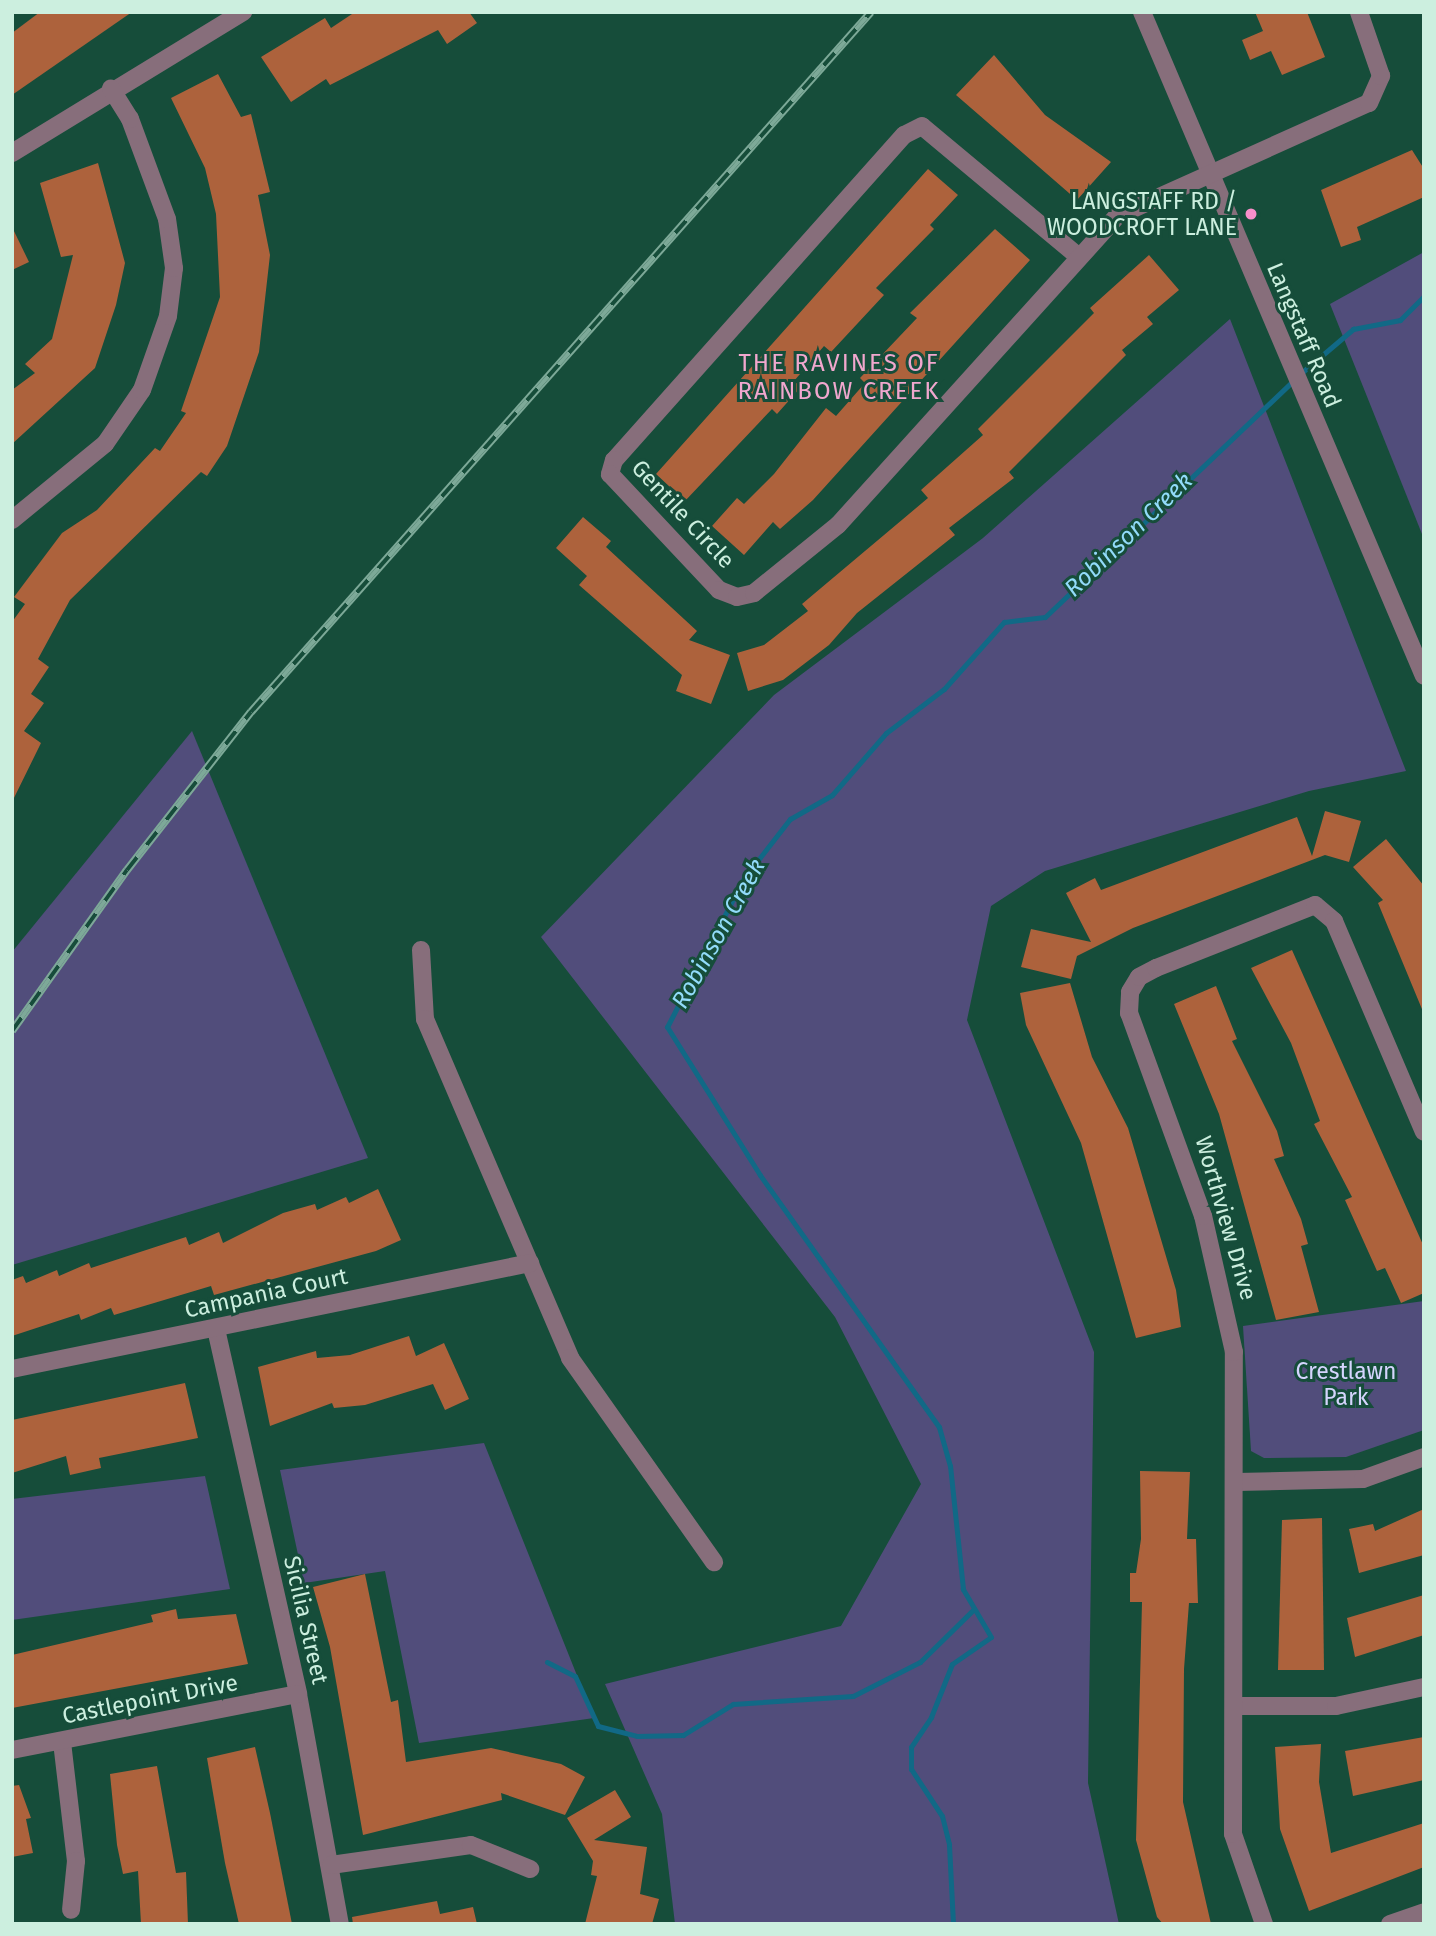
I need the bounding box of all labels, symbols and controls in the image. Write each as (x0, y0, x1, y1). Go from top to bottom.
place label: LANGSTAFF RD / WOODCROFT LANE (1047, 187, 1237, 241)
marker: LANGSTAFF RD / WOODCROFT LANE (1243, 206, 1259, 222)
street label: Langstaff Road (1261, 258, 1347, 412)
district label: THE RAVINES OF RAINBOW CREEK (739, 350, 939, 406)
street label: Gentile Circle (626, 454, 740, 574)
water label: Robinson Creek (1059, 467, 1199, 603)
water label: Robinson Creek (666, 854, 772, 1014)
street label: Worthview Drive (1189, 1133, 1263, 1303)
street label: Campania Court (182, 1262, 350, 1324)
park label: Crestlawn Park (1295, 1357, 1397, 1411)
street label: Sicilia Street (278, 1553, 334, 1687)
street label: Castlepoint Drive (60, 1668, 240, 1730)

